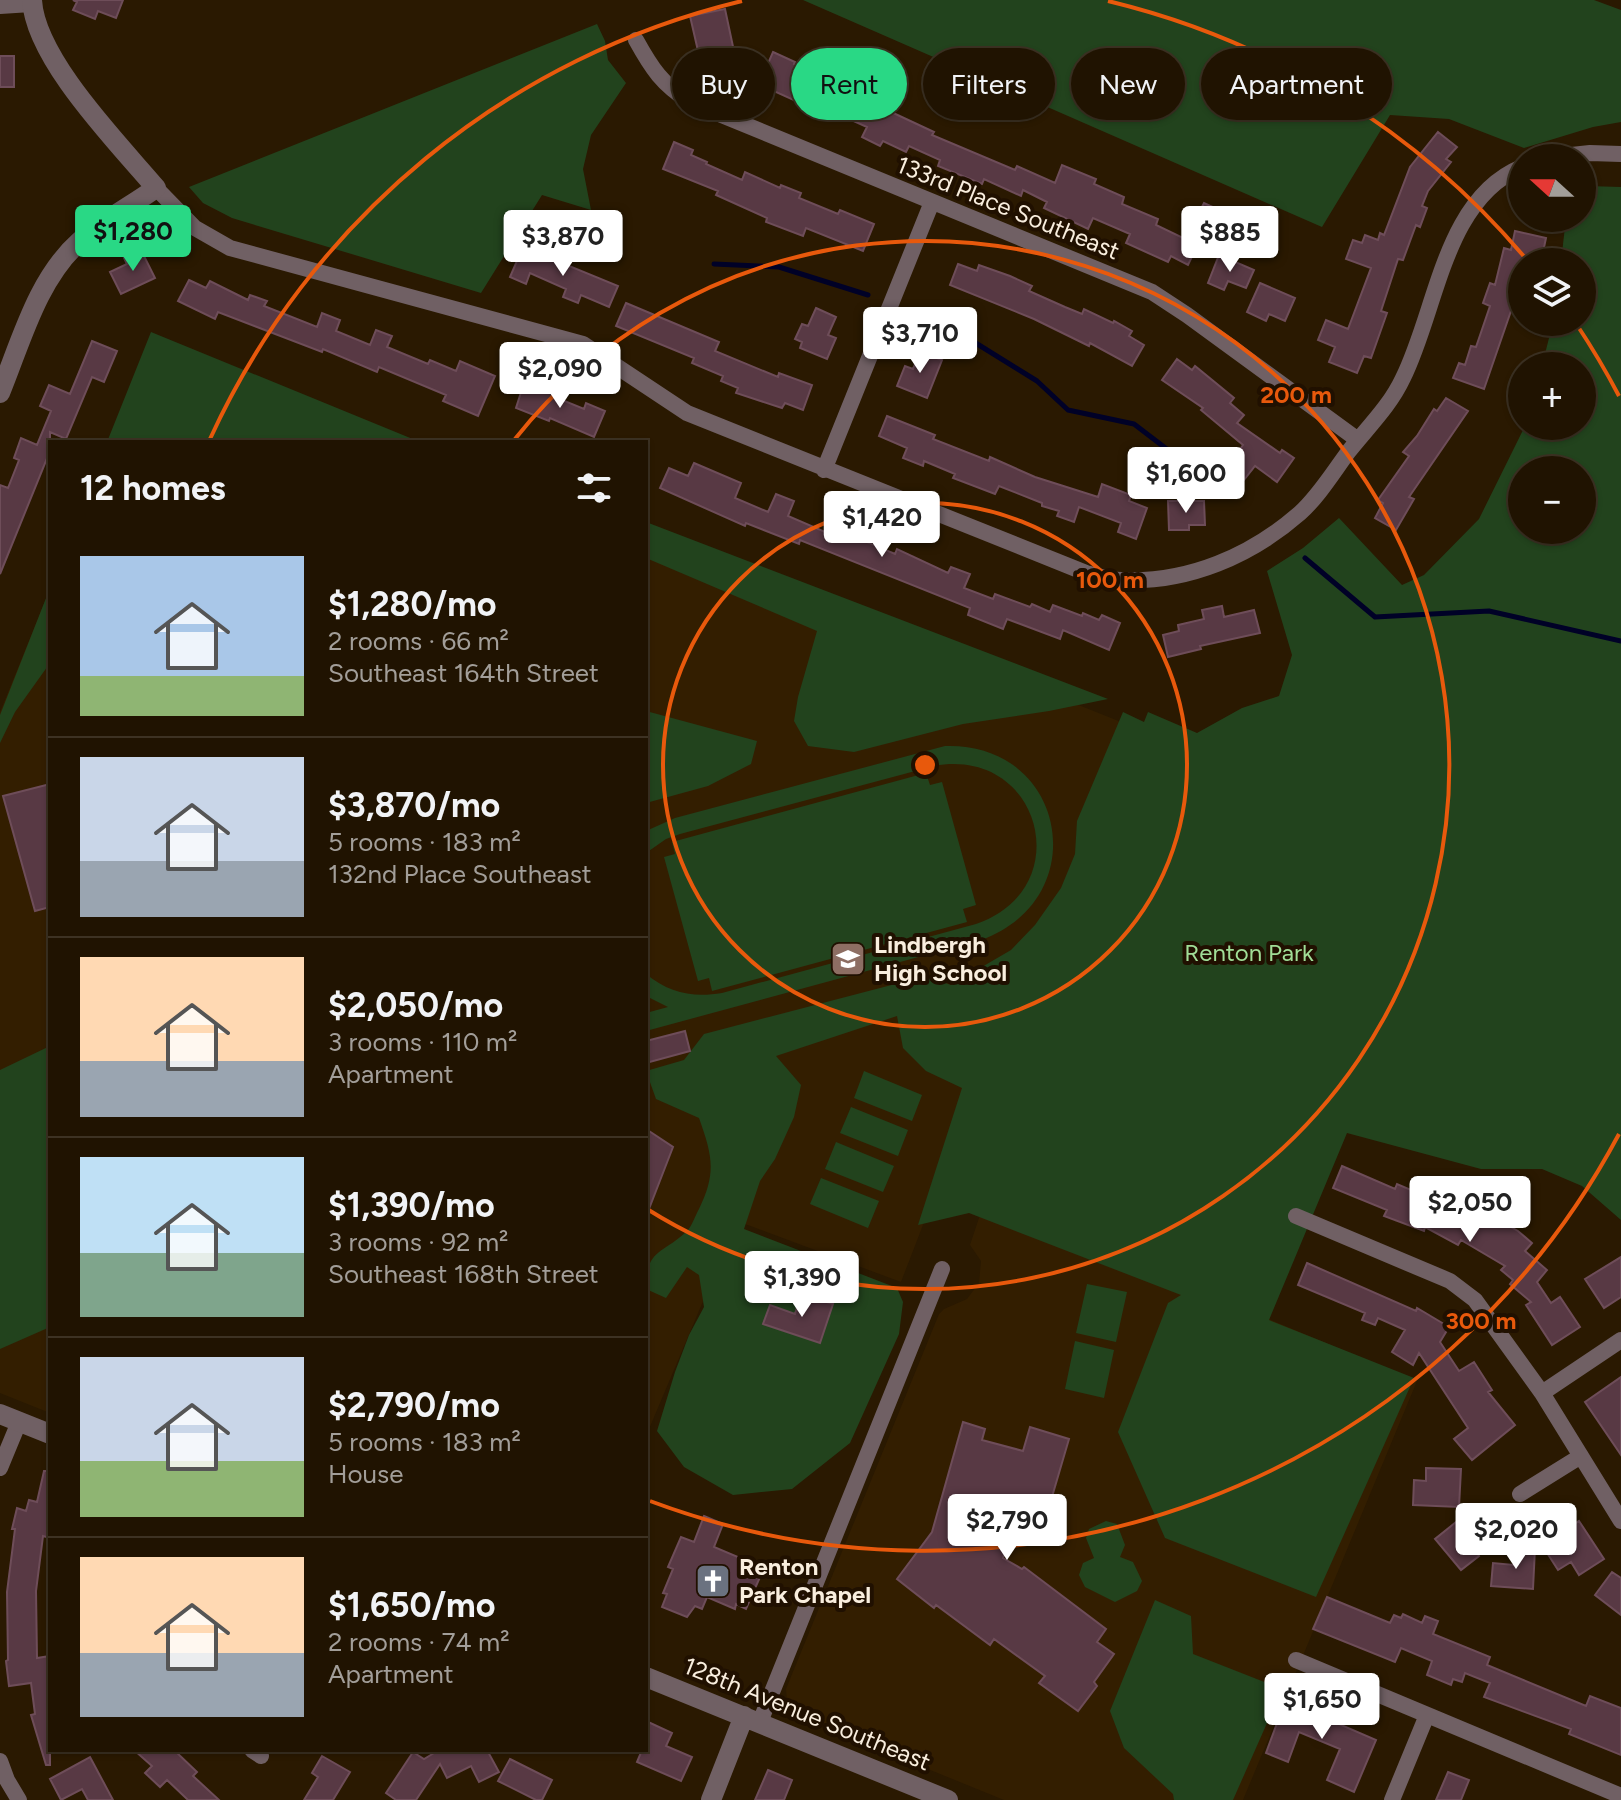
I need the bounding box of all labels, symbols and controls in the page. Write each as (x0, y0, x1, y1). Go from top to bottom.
chip: Buy (672, 48, 775, 120)
chip: Rent (791, 48, 907, 120)
chip: Filters (923, 48, 1055, 120)
chip: New (1071, 48, 1185, 120)
chip: Apartment (1201, 48, 1392, 120)
north arrow (1508, 144, 1596, 232)
map controls (1508, 144, 1596, 544)
street label: 133rd Place Southeast (893, 150, 1124, 265)
pin: $1,280 (68, 205, 198, 273)
pin: $885 (1183, 206, 1277, 274)
pin: $3,870 (498, 210, 628, 278)
text: $1,280 (93, 215, 173, 247)
text: $885 (1199, 216, 1261, 248)
text: $3,870 (522, 220, 604, 252)
button: layers (1508, 248, 1596, 336)
pin: $3,710 (855, 307, 985, 375)
text: $3,710 (881, 317, 959, 349)
pin: $2,090 (495, 342, 625, 410)
text: $2,090 (518, 352, 602, 384)
button: + (1508, 352, 1596, 440)
text: 200 m (1260, 380, 1332, 409)
pin: $1,600 (1121, 447, 1251, 515)
button: − (1508, 456, 1596, 544)
text: $1,600 (1146, 457, 1226, 489)
icon: filters (572, 466, 616, 510)
text: 12 homes (80, 468, 226, 509)
pin: $1,420 (817, 491, 947, 559)
text: $1,420 (842, 501, 922, 533)
text: 100 m (1076, 565, 1144, 594)
text: $1,280/mo (328, 584, 497, 625)
icon: home (144, 588, 240, 684)
text: 2 rooms · 66 m² (328, 625, 509, 657)
text: Southeast 164th Street (328, 657, 599, 689)
centre of rings (911, 751, 939, 779)
text: $3,870/mo (328, 785, 500, 826)
icon: home (144, 789, 240, 885)
text: 5 rooms · 183 m² (328, 826, 521, 858)
text: 132nd Place Southeast (328, 858, 592, 890)
place label: Lindbergh High School (874, 930, 1007, 987)
park label: Renton Park (1184, 938, 1314, 967)
school or university icon: Lindbergh High School (829, 940, 867, 978)
text: $2,050/mo (328, 985, 503, 1026)
icon: home (144, 989, 240, 1085)
text: 3 rooms · 110 m² (328, 1026, 517, 1058)
text: Apartment (328, 1058, 454, 1090)
pin: $2,050 (1405, 1176, 1535, 1244)
text: $1,390/mo (328, 1185, 495, 1226)
text: $2,050 (1428, 1186, 1512, 1218)
icon: home (144, 1189, 240, 1285)
text: 3 rooms · 92 m² (328, 1226, 508, 1258)
pin: $1,390 (737, 1251, 867, 1319)
text: Southeast 168th Street (328, 1258, 599, 1290)
text: $1,390 (763, 1261, 841, 1293)
text: 300 m (1445, 1306, 1517, 1335)
text: $2,790/mo (328, 1385, 500, 1426)
icon: home (144, 1389, 240, 1485)
text: 5 rooms · 183 m² (328, 1426, 521, 1458)
text: House (328, 1458, 403, 1490)
pin: $2,790 (942, 1494, 1072, 1562)
pin: $2,020 (1451, 1503, 1581, 1571)
text: $2,790 (966, 1504, 1048, 1536)
text: $2,020 (1474, 1513, 1558, 1545)
place label: Renton Park Chapel (739, 1552, 871, 1609)
church icon: Renton Park Chapel (694, 1562, 732, 1600)
text: $1,650/mo (328, 1585, 496, 1626)
icon: home (144, 1589, 240, 1685)
text: 2 rooms · 74 m² (328, 1626, 510, 1658)
street label: 128th Avenue Southeast (680, 1651, 935, 1776)
text: Apartment (328, 1658, 454, 1690)
pin: $1,650 (1257, 1673, 1387, 1741)
text: $1,650 (1282, 1683, 1362, 1715)

